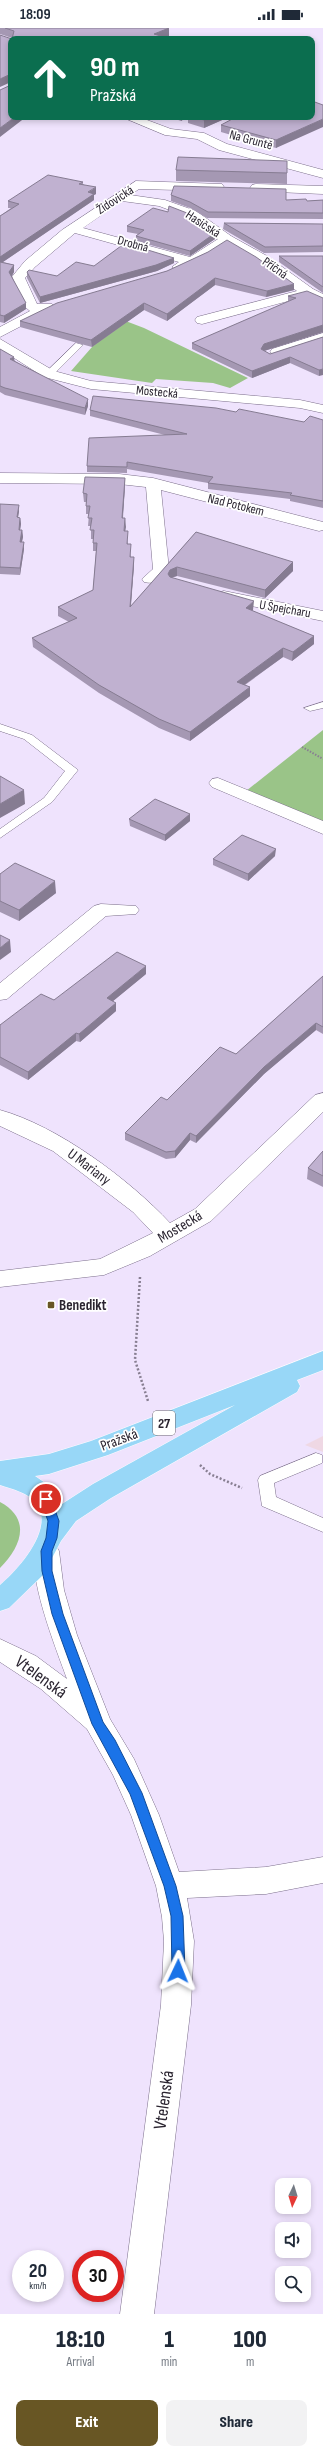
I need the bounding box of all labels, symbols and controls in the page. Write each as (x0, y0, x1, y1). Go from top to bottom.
text: 18:09 (20, 5, 51, 24)
text: 90 m (90, 51, 140, 84)
icon: ahead (24, 52, 76, 104)
text: Pražská (90, 85, 136, 106)
street label: Na Gruntě (228, 127, 274, 153)
street label: Židovická (93, 182, 137, 218)
street label: Hasičská (182, 207, 224, 241)
street label: Drobná (116, 232, 150, 256)
street label: Příčná (259, 254, 291, 282)
street label: Mostecká (135, 382, 179, 402)
street label: Nad Potokem (206, 490, 266, 520)
street label: U Špejcharu (258, 596, 312, 621)
street label: U Mariany (64, 1145, 115, 1190)
street label: Mostecká (154, 1206, 206, 1248)
place label: Benedikt (59, 1296, 107, 1315)
marker: Benedikt (46, 1300, 56, 1310)
road number: 27 (153, 1411, 175, 1435)
street label: Pražská (98, 1424, 141, 1456)
pin (29, 1482, 63, 1516)
icon: arrive (35, 1488, 57, 1510)
street label: Vtelenská (11, 1651, 71, 1703)
position arrow (157, 1950, 199, 1992)
street label: Vtelenská (149, 2069, 179, 2131)
north arrow (275, 2178, 311, 2214)
map controls (275, 2178, 311, 2302)
button: sound (275, 2222, 311, 2258)
speed limit sign: 30 (72, 2250, 124, 2302)
text: 20 (29, 2259, 47, 2283)
button: search (275, 2266, 311, 2302)
text: km/h (29, 2280, 47, 2292)
text: 18:10 (56, 2325, 105, 2354)
text: 1 (164, 2325, 174, 2354)
text: 100 (234, 2325, 267, 2354)
text: Arrival (67, 2354, 95, 2370)
text: min (161, 2354, 177, 2370)
text: m (246, 2354, 254, 2370)
button: Exit (16, 2400, 158, 2446)
button: Share (166, 2400, 307, 2446)

